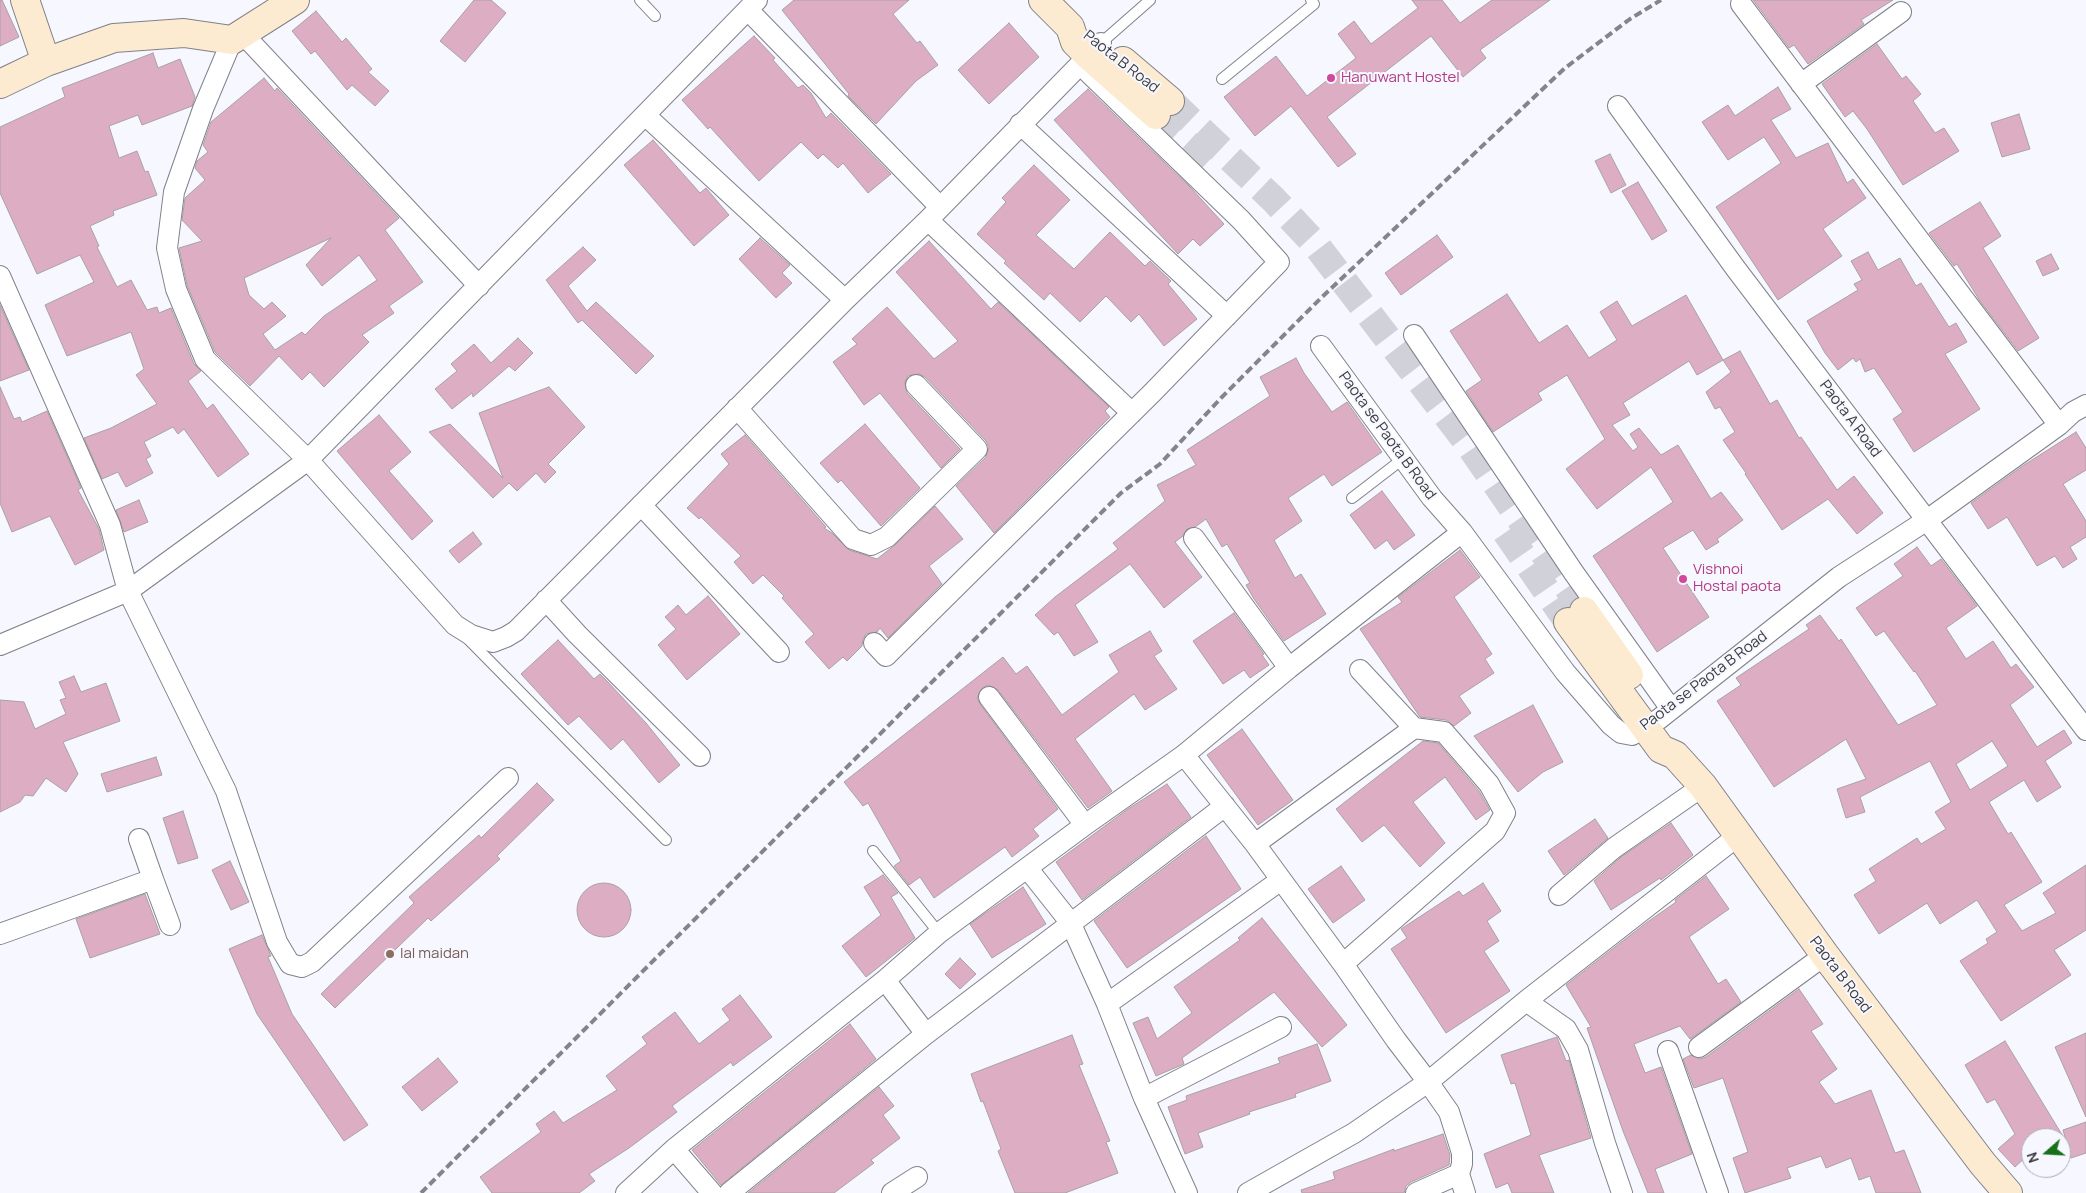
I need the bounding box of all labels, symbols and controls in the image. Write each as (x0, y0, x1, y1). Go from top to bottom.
street label: Paota B Road (1080, 27, 1162, 97)
place label: Hanuwant Hostel (1341, 69, 1460, 87)
marker: Hanuwant Hostel (1325, 72, 1337, 84)
street label: Paota se Paota B Road (1334, 368, 1440, 504)
street label: Paota A Road (1815, 377, 1885, 461)
place label: Vishnoi Hostal paota (1693, 561, 1781, 596)
marker: Vishnoi Hostal paota (1677, 573, 1689, 585)
street label: Paota se Paota B Road (1637, 628, 1771, 734)
street label: Paota B Road (1805, 933, 1875, 1017)
place label: lal maidan (400, 945, 469, 963)
marker: lal maidan (384, 948, 396, 960)
north arrow (2021, 1128, 2071, 1178)
text: N (2022, 1150, 2043, 1166)

